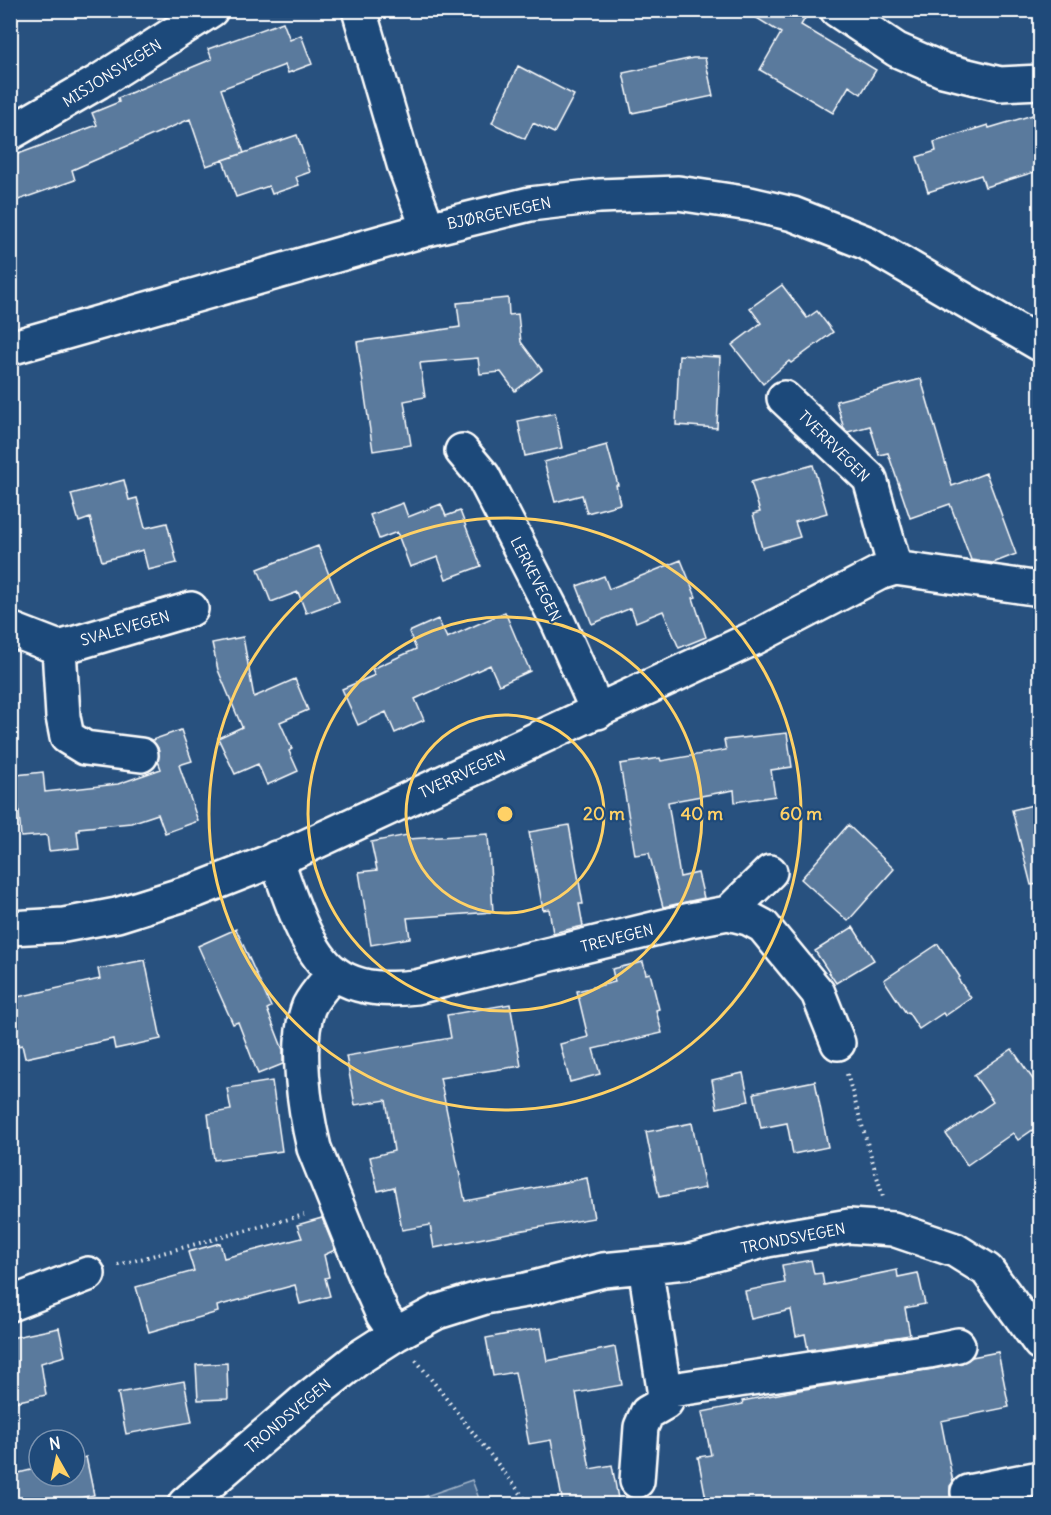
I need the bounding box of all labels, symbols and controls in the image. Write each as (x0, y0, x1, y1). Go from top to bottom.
street label: MISJONSVEGEN (59, 35, 165, 111)
street label: BJØRGEVEGEN (445, 193, 553, 233)
street label: TVERRVEGEN (794, 406, 874, 486)
street label: LERKEVEGEN (507, 533, 565, 625)
street label: SVALEVEGEN (78, 606, 172, 650)
street label: TVERRVEGEN (416, 746, 508, 802)
text: 20 m (583, 802, 625, 825)
text: 40 m (681, 802, 723, 825)
text: 60 m (780, 802, 822, 825)
centre of rings (495, 804, 515, 824)
street label: TREVEGEN (579, 920, 655, 956)
street label: TRONDSVEGEN (739, 1219, 847, 1257)
street label: TRONDSVEGEN (241, 1375, 335, 1457)
north arrow (27, 1428, 87, 1488)
text: N (48, 1432, 62, 1454)

